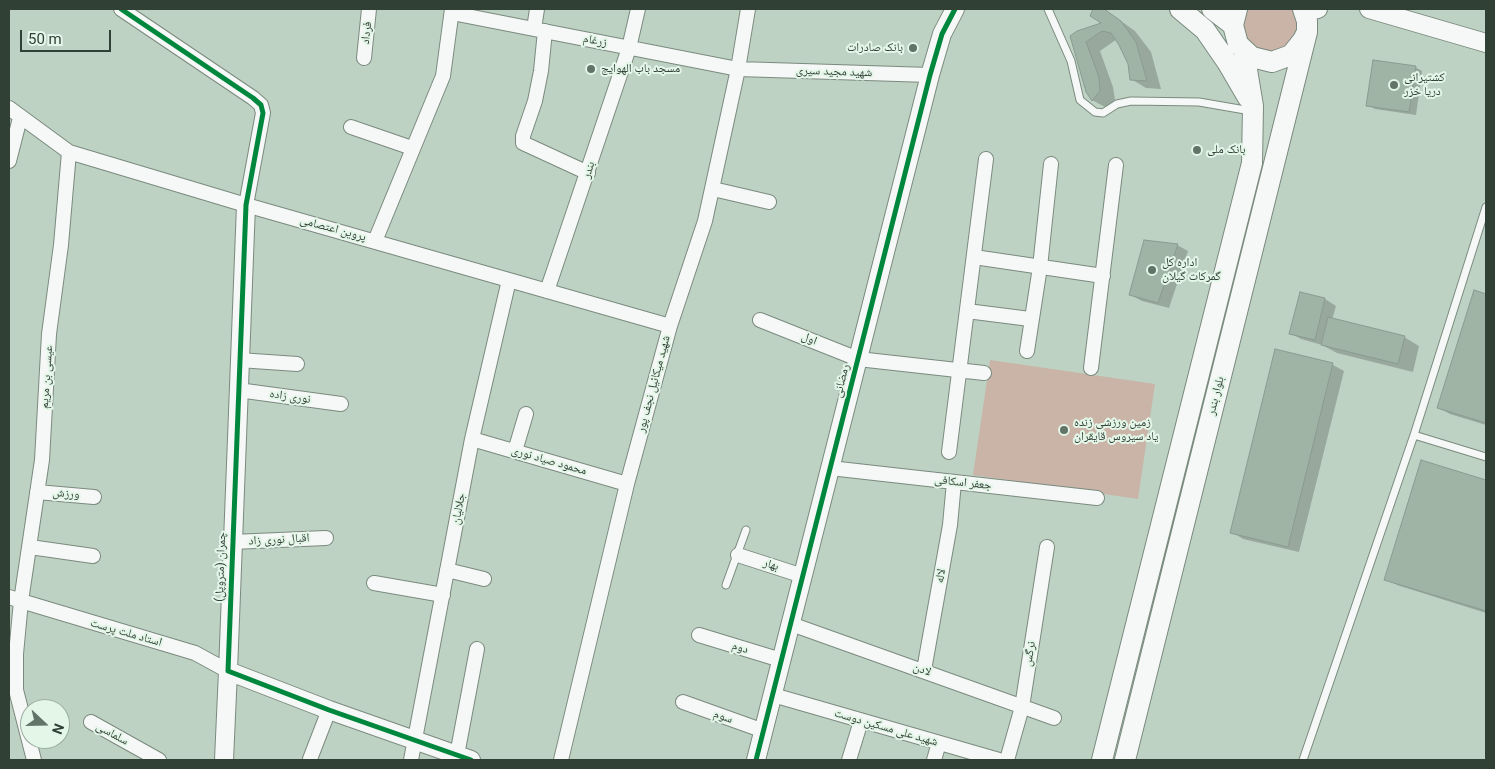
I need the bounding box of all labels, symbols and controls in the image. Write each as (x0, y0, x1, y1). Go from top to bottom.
scale bar (22, 20, 114, 52)
street label: فرداد (359, 21, 375, 45)
text: 50 m (28, 30, 62, 48)
street label: زرغام (582, 32, 608, 50)
place label: بانک صادرات (847, 41, 903, 55)
marker: بانک صادرات (907, 42, 919, 54)
place label: مسجد باب الهوایج (601, 62, 680, 76)
marker: مسجد باب الهوایج (585, 63, 597, 75)
street label: شهید مجید سیری (796, 63, 872, 81)
place label: کشتیرانی دریا خزر (1404, 71, 1445, 99)
marker: کشتیرانی دریا خزر (1388, 79, 1400, 91)
place label: بانک ملی (1207, 143, 1246, 157)
marker: بانک ملی (1191, 144, 1203, 156)
street label: بندر (580, 160, 598, 180)
street label: پروین اعتصامی (298, 213, 368, 245)
place label: اداره کل گمرکات گیلان (1162, 256, 1221, 284)
marker: اداره کل گمرکات گیلان (1146, 264, 1158, 276)
street label: اول (799, 329, 819, 349)
street label: شهید میکائیل نجف پور (634, 334, 674, 434)
street label: عیسی بن مریم (38, 345, 56, 409)
street label: رمضانی (831, 363, 853, 399)
street label: بلوار بندر (1204, 375, 1228, 417)
street label: نوری زاده (269, 387, 311, 407)
place label: زمین ورزشی زنده یاد سیروس قایقران (1074, 416, 1158, 444)
marker: زمین ورزشی زنده یاد سیروس قایقران (1058, 424, 1070, 436)
street label: محمود صیاد نوری (510, 443, 588, 479)
street label: جعفر اسکافی (934, 473, 992, 493)
street label: ورزش (52, 486, 80, 502)
street label: جلالیان (449, 492, 469, 526)
street label: اقبال نوری زاد (248, 531, 310, 549)
street label: چمران (متروپل) (213, 532, 229, 602)
street label: بهار (761, 556, 781, 574)
street label: لاله (933, 568, 949, 584)
street label: استاد ملت پرست (88, 616, 164, 650)
street label: دوم (730, 639, 750, 657)
street label: نرگس (1021, 640, 1039, 668)
street label: لادن (911, 660, 933, 680)
north arrow (20, 699, 70, 749)
street label: شهید علی مسکین دوست (832, 706, 940, 750)
street label: سوم (711, 707, 735, 727)
street label: سلماسی (93, 719, 131, 749)
text: N (49, 722, 67, 736)

